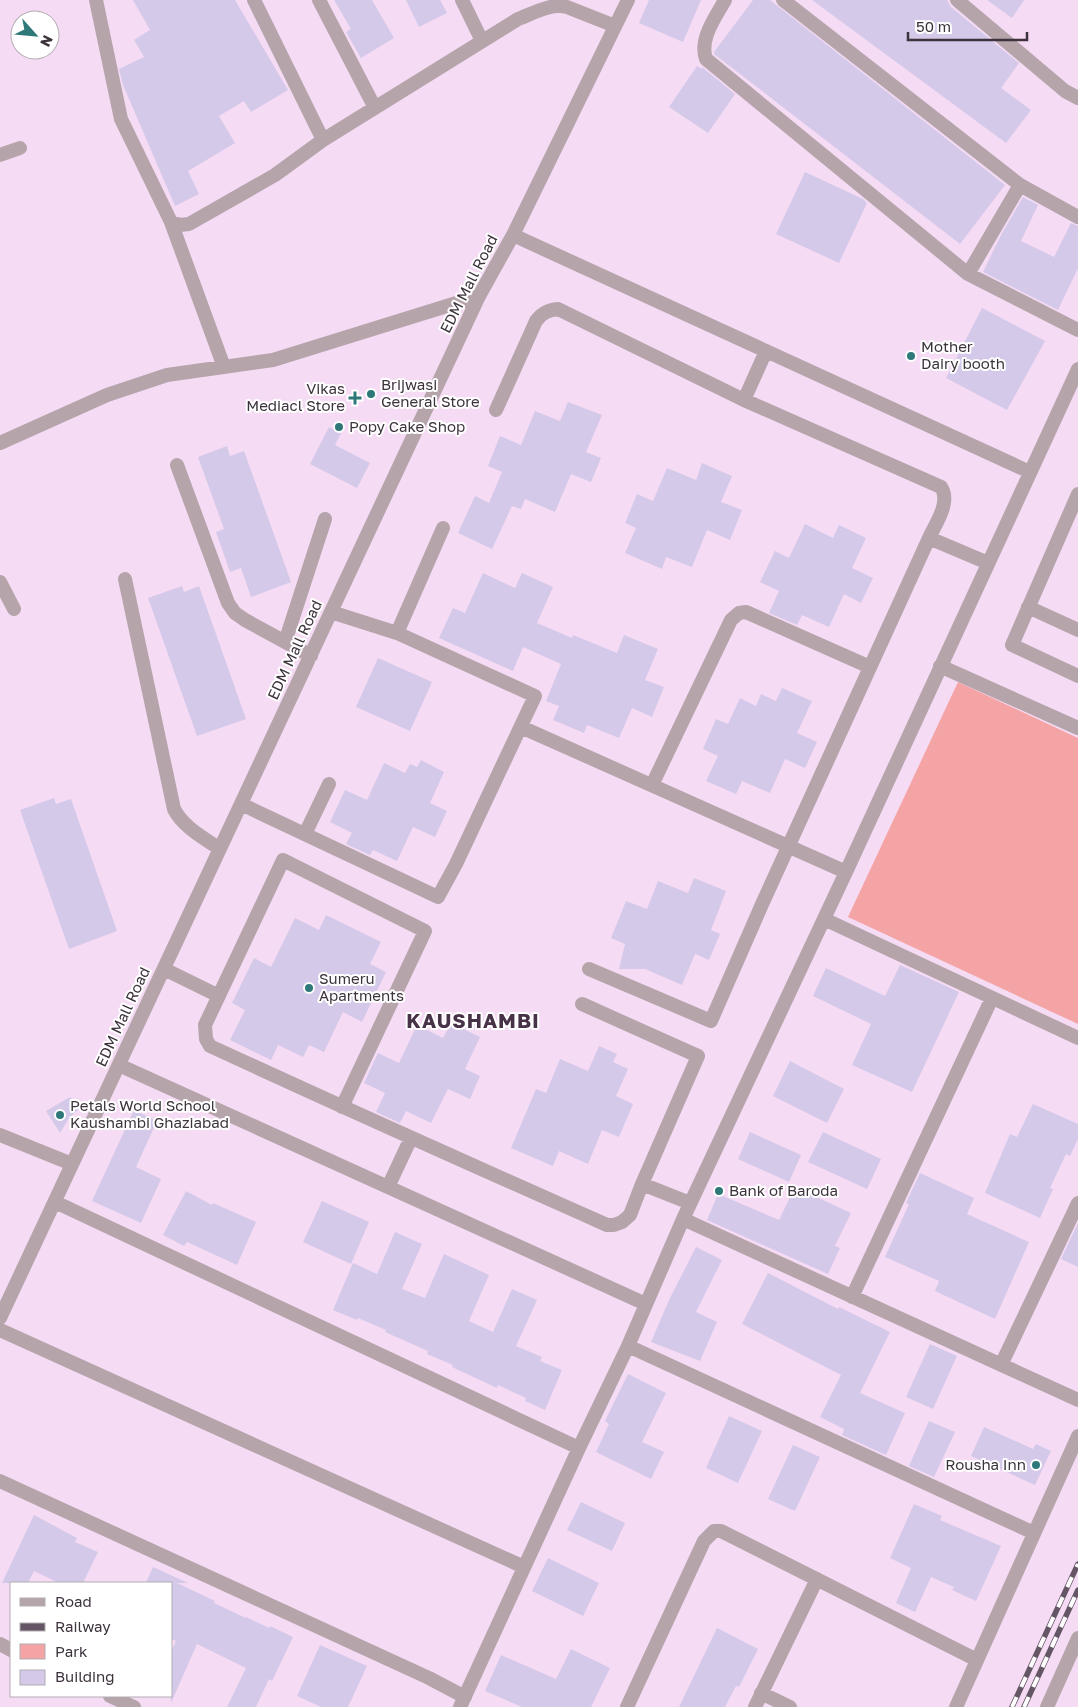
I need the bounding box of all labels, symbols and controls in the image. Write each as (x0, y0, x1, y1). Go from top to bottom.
north arrow (10, 10, 60, 60)
scale bar (908, 10, 1027, 42)
text: 50 m (916, 17, 951, 35)
text: N (37, 33, 57, 50)
street label: EDM Mall Road (436, 231, 501, 336)
place label: Mother Dairy booth (921, 337, 1005, 372)
marker: Mother Dairy booth (905, 350, 917, 362)
place label: Brijwasi General Store (381, 375, 480, 410)
place label: Vikas Mediacl Store (246, 379, 345, 414)
marker: Brijwasi General Store (365, 388, 377, 400)
marker: Vikas Mediacl Store (349, 392, 361, 404)
place label: Popy Cake Shop (349, 417, 465, 435)
marker: Popy Cake Shop (333, 421, 345, 433)
street label: EDM Mall Road (263, 597, 325, 702)
street label: EDM Mall Road (91, 964, 153, 1069)
place label: Sumeru Apartments (319, 969, 404, 1004)
marker: Sumeru Apartments (303, 982, 315, 994)
district label: KAUSHAMBI (406, 1008, 540, 1032)
place label: Petals World School Kaushambi Ghaziabad (70, 1096, 229, 1131)
marker: Petals World School Kaushambi Ghaziabad (54, 1109, 66, 1121)
place label: Bank of Baroda (729, 1181, 838, 1199)
marker: Bank of Baroda (713, 1185, 725, 1197)
place label: Rousha Inn (945, 1455, 1026, 1473)
marker: Rousha Inn (1030, 1459, 1042, 1471)
legend (10, 1582, 172, 1697)
text: Road (55, 1592, 92, 1610)
text: Railway (55, 1617, 111, 1635)
text: Park (55, 1642, 88, 1660)
text: Building (55, 1667, 115, 1685)

